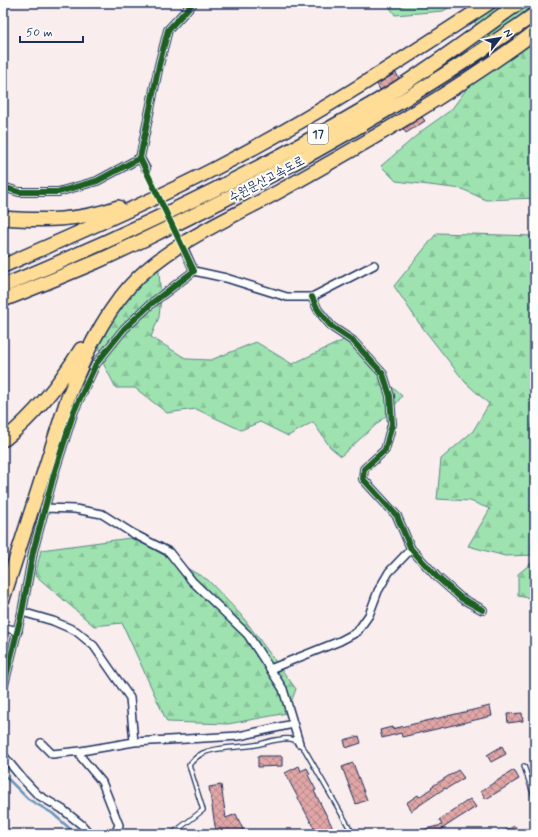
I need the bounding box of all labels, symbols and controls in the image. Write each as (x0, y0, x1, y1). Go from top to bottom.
scale bar (20, 18, 83, 44)
north arrow (480, 18, 520, 58)
text: 50 m (26, 25, 53, 41)
text: N (500, 27, 516, 40)
road number: 17 (308, 124, 328, 144)
street label: 수원문산고속도로 (226, 152, 308, 206)

